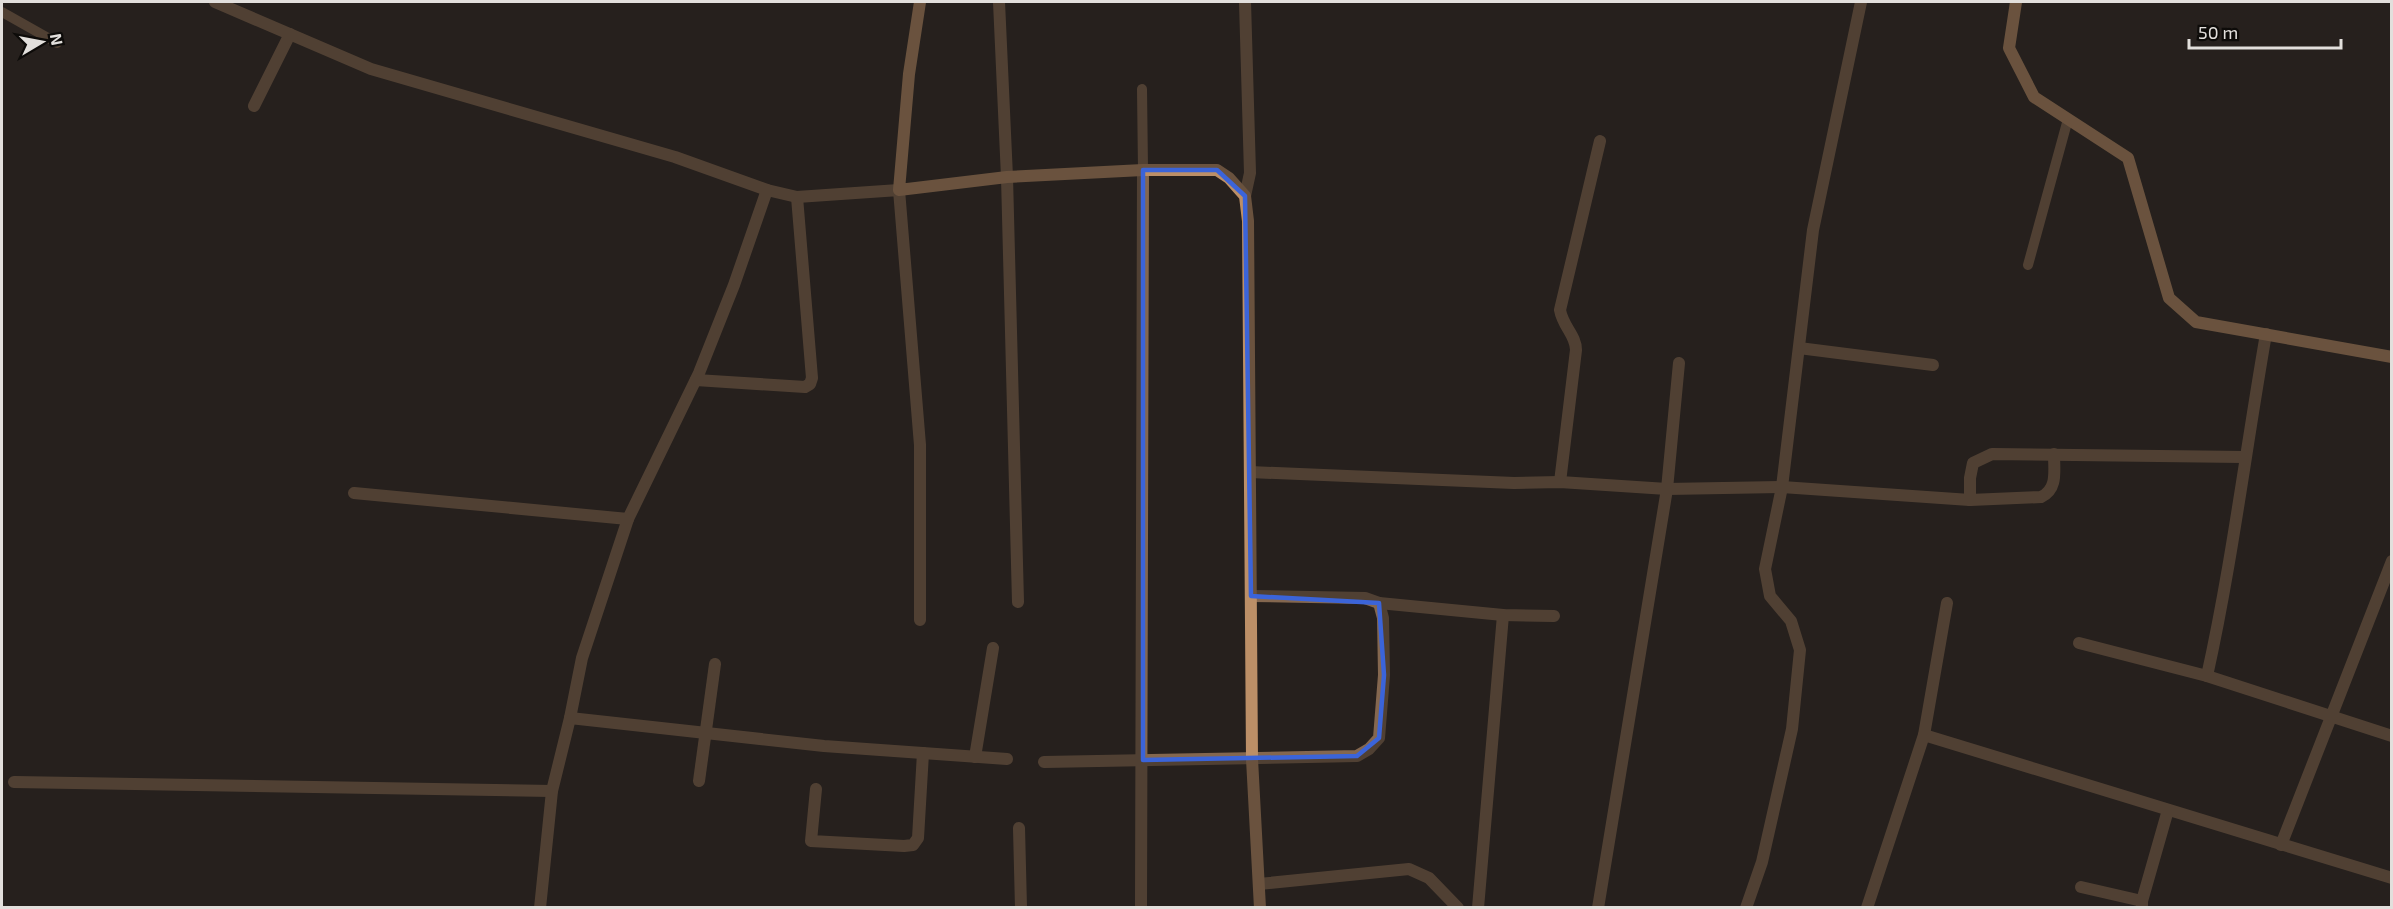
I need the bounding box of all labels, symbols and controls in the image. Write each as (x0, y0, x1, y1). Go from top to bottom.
north arrow (12, 12, 72, 72)
scale bar (2189, 12, 2340, 50)
text: 50 m (2198, 21, 2238, 43)
text: N (47, 32, 68, 47)

